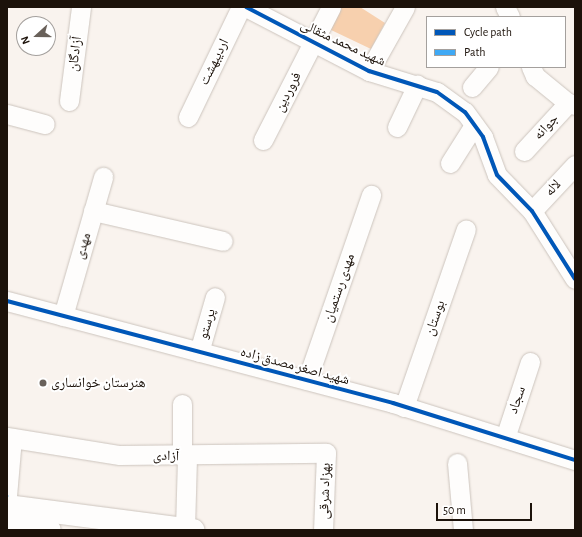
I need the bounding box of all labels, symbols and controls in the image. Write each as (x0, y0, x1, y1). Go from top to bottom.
north arrow (16, 16, 56, 56)
street label: شهید محمد مثقالی (298, 16, 388, 70)
legend (426, 16, 566, 68)
text: Cycle path (464, 26, 512, 38)
text: N (19, 35, 32, 46)
street label: آزادگان (65, 35, 85, 73)
street label: اردیبهشت (196, 36, 232, 88)
text: Path (464, 46, 486, 58)
street label: فروردین (271, 69, 305, 115)
street label: جوانه (530, 111, 562, 143)
street label: لاله (541, 176, 565, 200)
street label: مهدی (71, 231, 95, 261)
street label: مهدی رستمیان (319, 251, 359, 325)
street label: بوستان (421, 298, 449, 338)
street label: پرستو (195, 307, 219, 341)
street label: شهید اصغر مصدق زاده (239, 343, 351, 389)
place label: هنرستان خوانساری (51, 375, 146, 391)
marker: هنرستان خوانساری (38, 378, 48, 388)
street label: سجاد (505, 384, 529, 416)
street label: آزادی (153, 447, 179, 465)
street label: بهزاد شرقی (316, 462, 334, 520)
scale bar (438, 495, 534, 521)
text: 50 m (443, 504, 466, 516)

